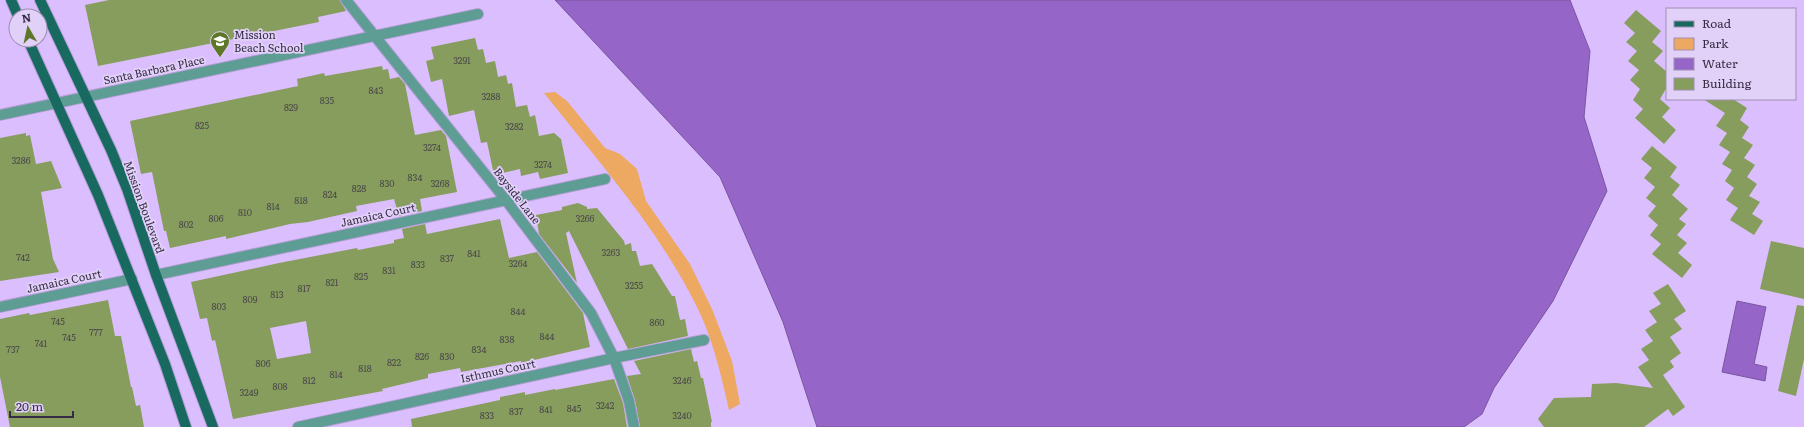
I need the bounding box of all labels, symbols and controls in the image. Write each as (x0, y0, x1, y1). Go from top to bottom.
north arrow (8, 8, 48, 48)
legend (1666, 8, 1796, 100)
text: N (20, 9, 32, 26)
text: Road (1702, 14, 1732, 32)
place label: Mission Beach School (234, 26, 304, 55)
school or university icon: Mission Beach School (209, 30, 231, 58)
text: Park (1702, 34, 1729, 52)
street label: Santa Barbara Place (102, 50, 206, 88)
house number: 3291 (453, 53, 471, 67)
text: Water (1702, 54, 1738, 72)
text: Building (1702, 74, 1752, 92)
house number: 843 (369, 83, 384, 97)
house number: 3288 (481, 89, 501, 103)
house number: 835 (320, 93, 335, 107)
house number: 829 (284, 100, 298, 114)
house number: 825 (195, 118, 209, 132)
house number: 3282 (505, 119, 524, 133)
house number: 3274 (423, 140, 441, 154)
house number: 3286 (12, 153, 31, 167)
house number: 3274 (534, 157, 552, 171)
street label: Mission Boulevard (121, 158, 169, 256)
street label: Bayside Lane (491, 164, 545, 227)
house number: 834 (408, 170, 422, 184)
house number: 830 (379, 176, 395, 190)
house number: 3268 (431, 176, 450, 190)
house number: 828 (352, 181, 366, 195)
house number: 824 (323, 187, 337, 201)
house number: 818 (294, 193, 308, 207)
street label: Jamaica Court (339, 198, 417, 230)
house number: 814 (266, 199, 280, 213)
house number: 810 (238, 205, 252, 219)
house number: 806 (209, 211, 224, 225)
house number: 3266 (576, 211, 595, 225)
house number: 802 (179, 217, 194, 231)
house number: 3263 (602, 245, 621, 259)
house number: 841 (467, 246, 481, 260)
house number: 742 (16, 250, 30, 264)
house number: 837 (440, 251, 454, 265)
house number: 3264 (509, 256, 528, 270)
house number: 833 (411, 257, 425, 271)
house number: 831 (382, 263, 396, 277)
street label: Jamaica Court (25, 264, 103, 296)
house number: 825 (354, 269, 368, 283)
house number: 821 (325, 275, 339, 289)
house number: 3255 (625, 278, 644, 292)
house number: 817 (298, 281, 311, 295)
house number: 813 (270, 287, 284, 301)
house number: 809 (243, 292, 258, 306)
house number: 803 (212, 299, 227, 313)
house number: 844 (511, 304, 525, 318)
house number: 745 (51, 314, 65, 328)
house number: 860 (650, 315, 665, 329)
house number: 777 (89, 325, 103, 339)
house number: 844 (540, 329, 554, 343)
house number: 745 (62, 330, 76, 344)
house number: 838 (500, 332, 514, 346)
house number: 741 (35, 336, 48, 350)
house number: 737 (6, 342, 20, 356)
house number: 834 (472, 342, 486, 356)
house number: 826 (415, 349, 429, 363)
house number: 830 (439, 349, 455, 363)
street label: Isthmus Court (459, 354, 537, 386)
house number: 822 (387, 355, 401, 369)
house number: 806 (256, 356, 271, 370)
house number: 818 (358, 361, 372, 375)
house number: 814 (329, 367, 343, 381)
house number: 812 (302, 373, 316, 387)
house number: 3246 (673, 373, 692, 387)
house number: 808 (272, 379, 288, 393)
house number: 3249 (240, 385, 259, 399)
scale bar (10, 393, 73, 419)
text: 20 m (16, 397, 43, 415)
house number: 3242 (596, 398, 615, 412)
house number: 845 (567, 401, 582, 415)
house number: 841 (539, 402, 553, 416)
house number: 837 (509, 404, 523, 418)
house number: 833 (480, 408, 494, 422)
house number: 3240 (672, 408, 692, 422)

